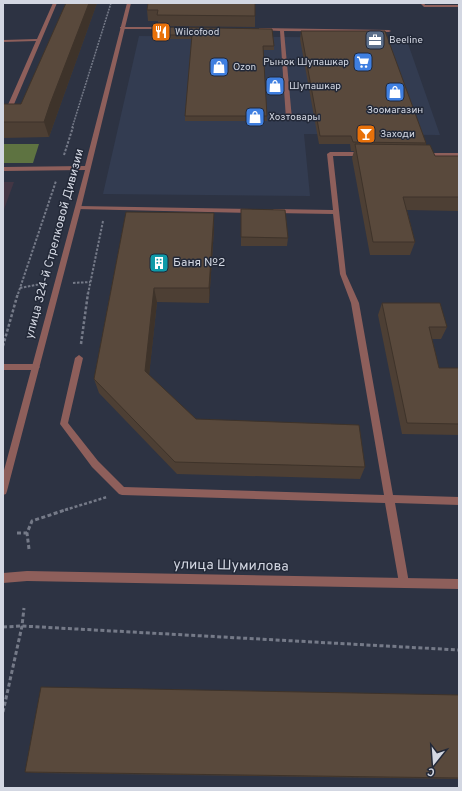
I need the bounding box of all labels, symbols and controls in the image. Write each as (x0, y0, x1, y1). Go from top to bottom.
restaurant icon: Wilcofood (150, 21, 172, 43)
place label: Wilcofood (175, 26, 219, 39)
office icon: Beeline (364, 29, 386, 51)
place label: Beeline (389, 34, 423, 47)
supermarket icon: Рынок Шупашкар (352, 51, 374, 73)
shop icon: Ozon (208, 56, 230, 78)
place label: Рынок Шупашкар (263, 56, 349, 69)
place label: Ozon (233, 61, 256, 74)
shop icon: Шупашкар (264, 75, 286, 97)
place label: Шупашкар (289, 80, 341, 93)
shop icon: Зоомагазин (384, 81, 406, 103)
place label: Зоомагазин (367, 104, 423, 117)
shop icon: Хозтовары (244, 106, 266, 128)
place label: Хозтовары (269, 111, 320, 124)
bar icon: Заходи (355, 123, 377, 145)
place label: Заходи (380, 128, 415, 141)
street label: улица 324-й Стрелковой Дивизии (22, 147, 88, 341)
building icon: Баня №2 (148, 252, 170, 274)
place label: Баня №2 (173, 255, 225, 271)
street label: улица Шумилова (173, 556, 289, 576)
north arrow (414, 743, 454, 783)
text: С (426, 764, 437, 779)

